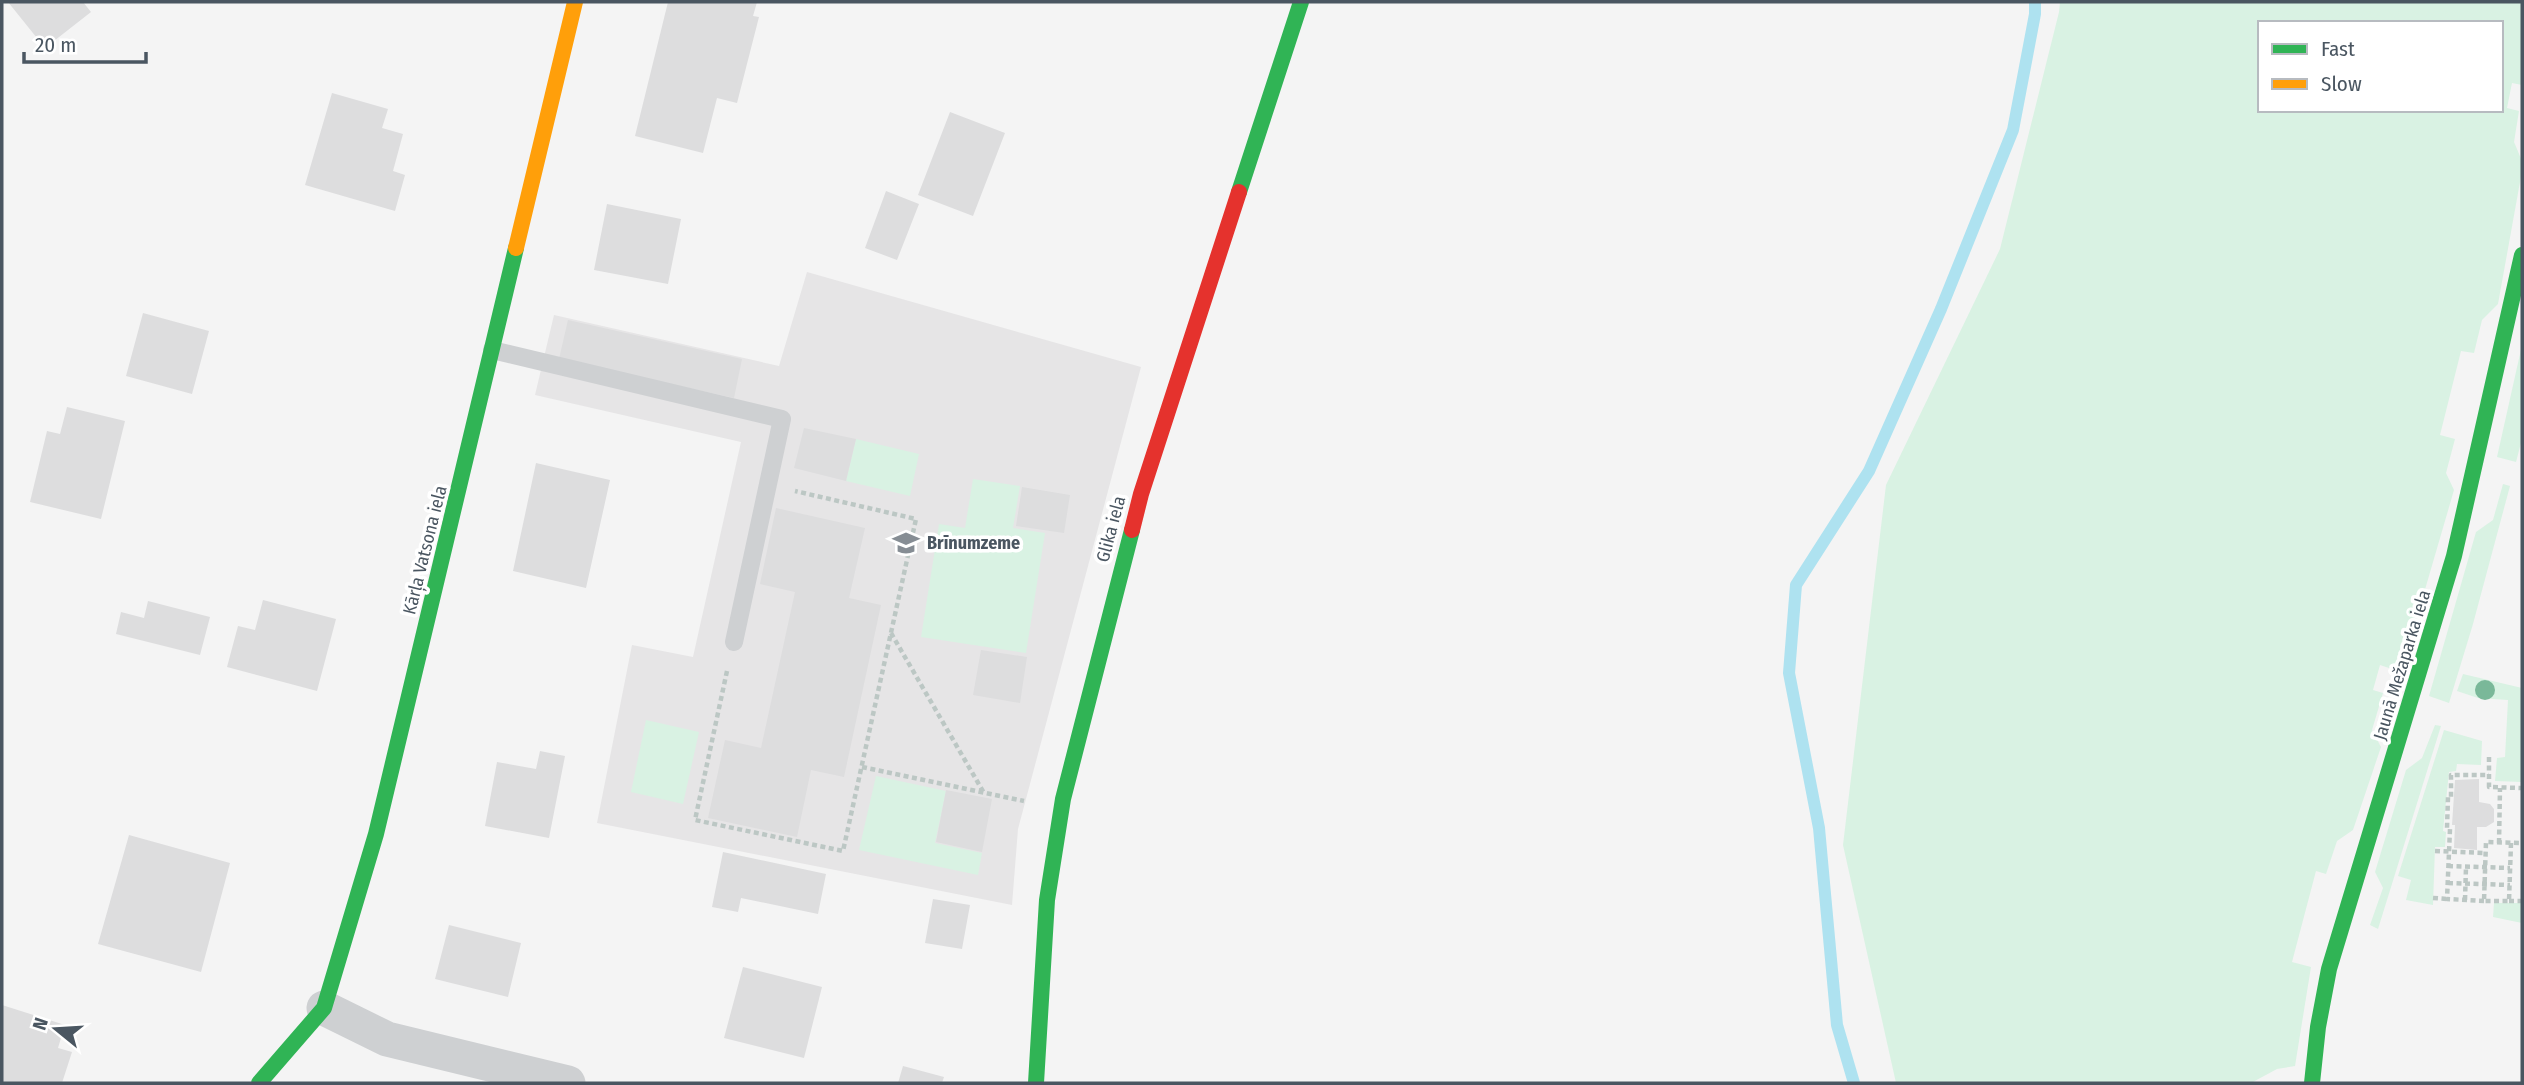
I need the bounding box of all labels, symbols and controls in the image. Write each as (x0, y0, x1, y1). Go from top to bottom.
scale bar (24, 21, 147, 65)
legend (2258, 21, 2503, 112)
text: 20 m (35, 32, 76, 58)
text: Fast (2321, 36, 2355, 62)
text: Slow (2321, 71, 2362, 97)
street label: Kārļa Vatsona iela (398, 483, 452, 617)
street label: Glika iela (1092, 493, 1130, 565)
school or university icon: Brīnumzeme (891, 528, 921, 558)
place label: Brīnumzeme (927, 532, 1020, 554)
street label: Jaunā Mežaparka iela (2369, 587, 2435, 743)
north arrow (21, 994, 91, 1064)
text: N (28, 1015, 53, 1033)

